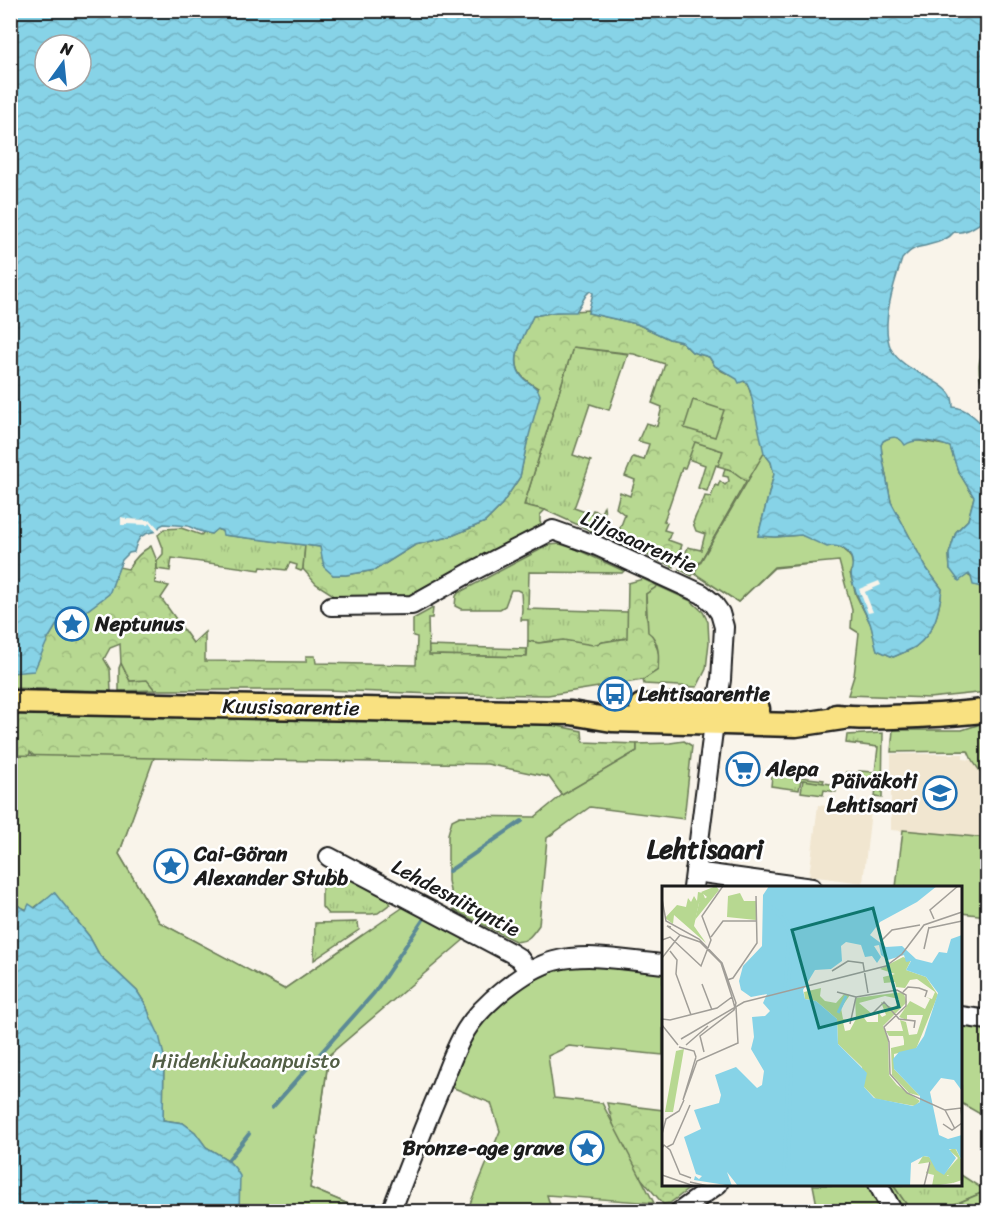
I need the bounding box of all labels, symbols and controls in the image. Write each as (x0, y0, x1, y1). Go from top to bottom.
north arrow (33, 33, 93, 93)
text: N (57, 33, 77, 65)
street label: Liljasaarentie (574, 499, 704, 585)
place label: Neptunus (94, 605, 186, 643)
place icon: Neptunus (54, 606, 90, 642)
place label: Lehtisaarentie (638, 675, 770, 713)
bus stop icon: Lehtisaarentie (597, 676, 633, 712)
street label: Kuusisaarentie (222, 687, 360, 727)
place label: Alepa (765, 750, 820, 788)
supermarket icon: Alepa (725, 751, 761, 787)
place label: Päiväkoti Lehtisaari (826, 762, 918, 824)
school or university icon: Päiväkoti Lehtisaari (922, 775, 958, 811)
district label: Lehtisaari (647, 825, 765, 873)
place label: Cai-Göran Alexander Stubb (193, 835, 348, 897)
place icon: Cai-Göran Alexander Stubb (153, 848, 189, 884)
street label: Lehdesniityntie (385, 848, 527, 948)
inset map (662, 886, 962, 1186)
park label: Hiidenkiukaanpuisto (152, 1042, 341, 1080)
place label: Bronze-age grave (403, 1129, 565, 1167)
place icon: Bronze-age grave (569, 1130, 605, 1166)

